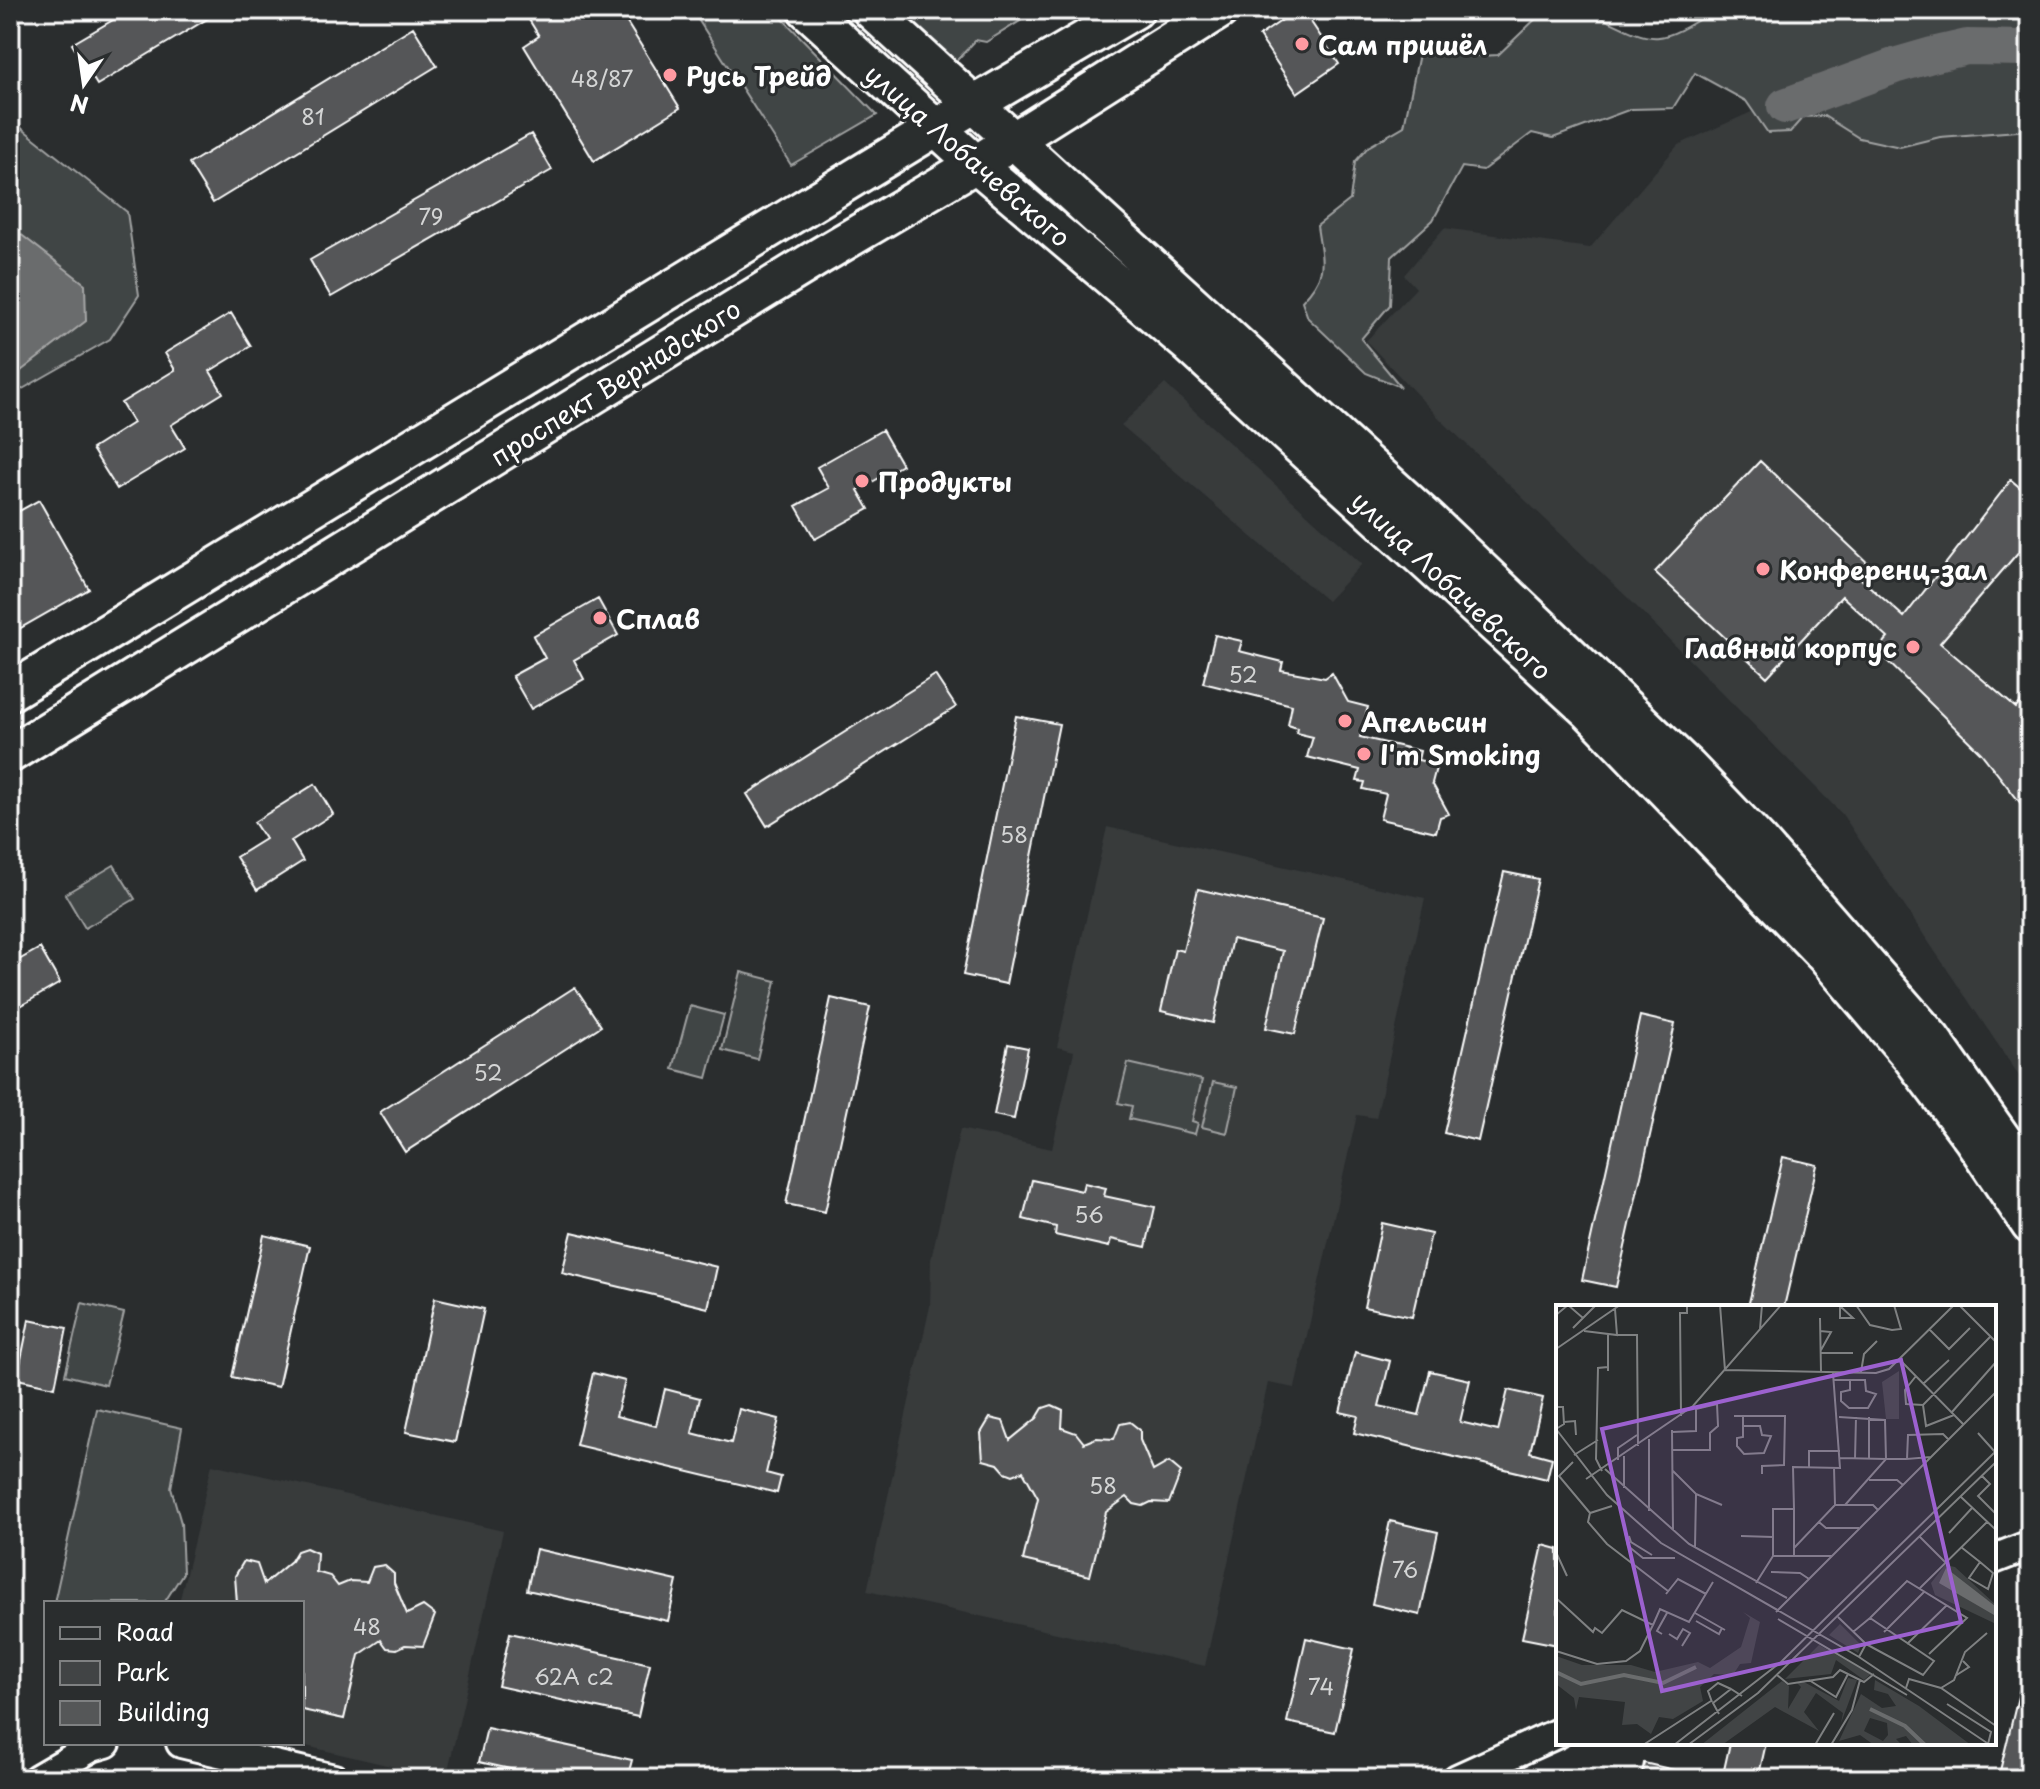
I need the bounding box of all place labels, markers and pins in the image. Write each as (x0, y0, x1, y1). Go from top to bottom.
place label: Сам пришёл (1318, 25, 1487, 64)
marker: Сам пришёл (1293, 35, 1311, 53)
place label: Русь Трейд (686, 56, 831, 95)
marker: Русь Трейд (661, 66, 679, 84)
place label: Продукты (878, 462, 1012, 501)
marker: Продукты (853, 472, 871, 490)
place label: Конференц-зал (1779, 550, 1988, 589)
marker: Конференц-зал (1754, 560, 1772, 578)
place label: Сплав (616, 599, 700, 638)
marker: Сплав (591, 609, 609, 627)
place label: Главный корпус (1684, 628, 1897, 667)
marker: Главный корпус (1904, 638, 1922, 656)
place label: Апельсин (1361, 702, 1487, 741)
marker: Апельсин (1336, 712, 1354, 730)
place label: I'm Smoking (1380, 735, 1541, 774)
marker: I'm Smoking (1355, 745, 1373, 763)

